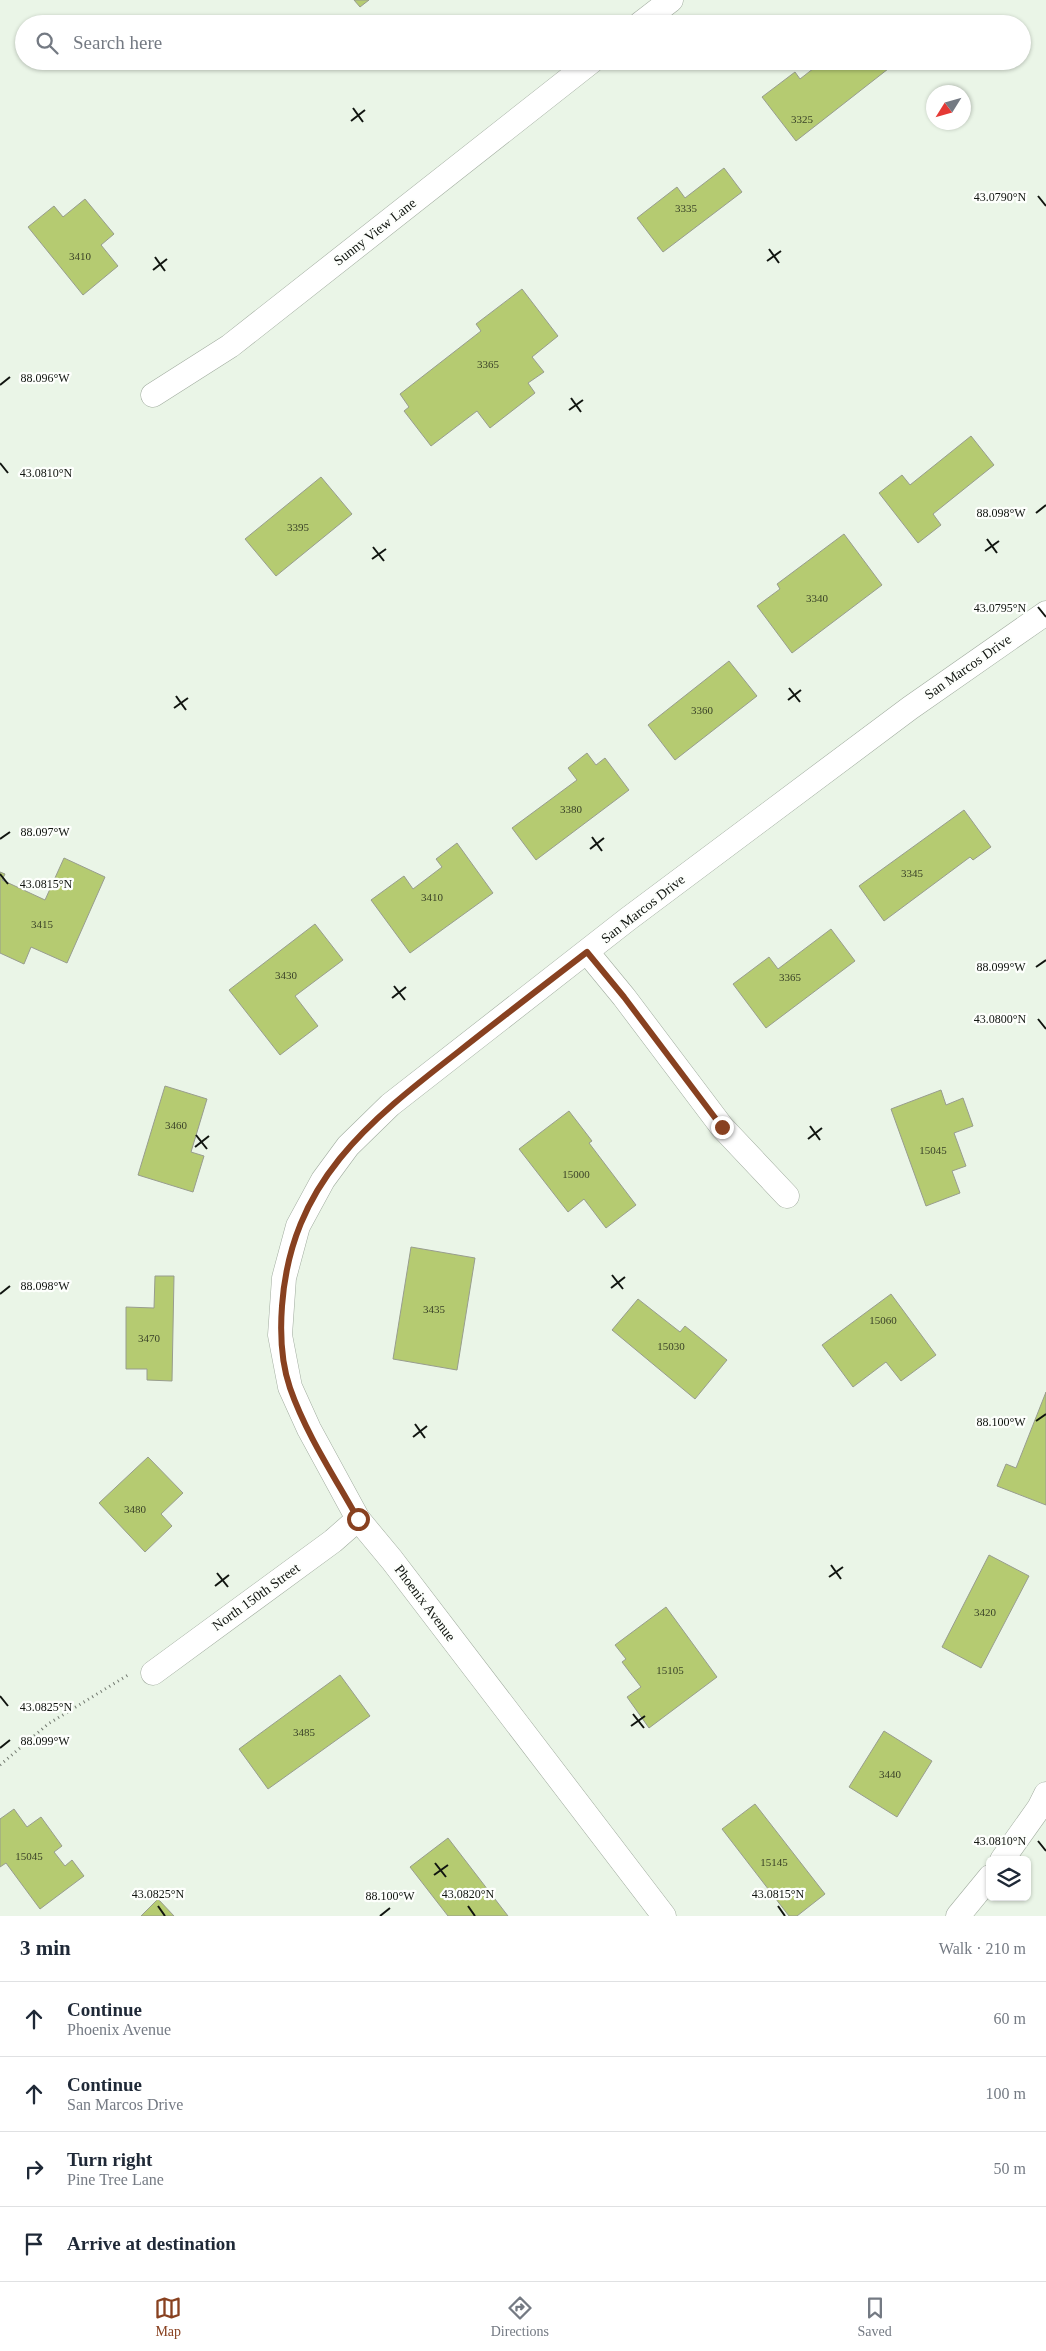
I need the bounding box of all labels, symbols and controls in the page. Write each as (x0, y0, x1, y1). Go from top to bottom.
search box (15, 15, 1031, 70)
icon: search (33, 29, 61, 57)
text: Search here (73, 32, 162, 53)
north arrow (926, 85, 971, 130)
house number: 3325 (791, 113, 814, 125)
text: 43.0790°N (974, 190, 1027, 204)
street label: Sunny View Lane (331, 195, 419, 269)
house number: 3335 (675, 202, 698, 214)
house number: 3410 (69, 250, 92, 262)
house number: 3365 (477, 358, 500, 370)
text: 88.096°W (20, 371, 70, 385)
text: 43.0810°N (20, 466, 73, 480)
text: 88.098°W (976, 506, 1026, 520)
house number: 3395 (287, 521, 310, 533)
house number: 3340 (806, 592, 829, 604)
text: 43.0795°N (974, 601, 1027, 615)
street label: San Marcos Drive (922, 632, 1014, 702)
house number: 3360 (691, 704, 714, 716)
house number: 3380 (560, 803, 583, 815)
text: 88.097°W (20, 825, 70, 839)
house number: 3345 (901, 867, 924, 879)
street label: San Marcos Drive (598, 872, 688, 946)
text: 43.0815°N (20, 877, 73, 891)
house number: 3410 (421, 891, 444, 903)
house number: 3415 (31, 918, 54, 930)
text: 88.099°W (976, 960, 1026, 974)
house number: 3430 (275, 969, 298, 981)
house number: 3365 (779, 971, 802, 983)
text: 43.0800°N (974, 1012, 1027, 1026)
route end (711, 1116, 734, 1139)
house number: 3460 (165, 1119, 188, 1131)
house number: 15045 (919, 1144, 947, 1156)
house number: 15000 (562, 1168, 590, 1180)
text: 88.098°W (20, 1279, 70, 1293)
house number: 3435 (423, 1303, 446, 1315)
house number: 15060 (869, 1314, 897, 1326)
house number: 3470 (138, 1332, 161, 1344)
house number: 15030 (657, 1340, 685, 1352)
text: 88.100°W (976, 1415, 1026, 1429)
house number: 3480 (124, 1503, 147, 1515)
route start (347, 1508, 370, 1531)
street label: North 150th Street (209, 1560, 303, 1634)
street label: Phoenix Avenue (392, 1562, 458, 1644)
house number: 3420 (974, 1606, 997, 1618)
house number: 15105 (656, 1664, 684, 1676)
text: 43.0825°N (20, 1700, 73, 1714)
house number: 3485 (293, 1726, 316, 1738)
text: 88.099°W (20, 1734, 70, 1748)
house number: 3440 (879, 1768, 902, 1780)
text: 43.0810°N (974, 1834, 1027, 1848)
house number: 15045 (15, 1850, 43, 1862)
house number: 15145 (760, 1856, 788, 1868)
map controls (986, 1856, 1031, 1901)
button: layers (986, 1856, 1031, 1901)
text: 43.0825°N (132, 1887, 185, 1901)
text: 43.0820°N (442, 1887, 495, 1901)
text: 43.0815°N (752, 1887, 805, 1901)
text: 88.100°W (365, 1889, 415, 1903)
text: 3 min (20, 1936, 71, 1960)
text: Walk · 210 m (939, 1940, 1026, 1957)
text: Continue (67, 1999, 142, 2020)
icon: ahead (20, 2005, 48, 2033)
text: 60 m (994, 2010, 1026, 2027)
text: Phoenix Avenue (67, 2021, 171, 2038)
text: Continue (67, 2074, 142, 2095)
icon: ahead (20, 2080, 48, 2108)
text: 100 m (986, 2085, 1026, 2102)
text: San Marcos Drive (67, 2096, 183, 2113)
text: Turn right (67, 2149, 152, 2170)
icon: right (20, 2155, 48, 2183)
text: 50 m (994, 2160, 1026, 2177)
text: Pine Tree Lane (67, 2171, 164, 2188)
icon: arrive (20, 2230, 48, 2258)
text: Arrive at destination (67, 2233, 236, 2254)
tab: Map (154, 2294, 182, 2340)
tab: Directions (491, 2294, 549, 2340)
tab: Saved (858, 2294, 892, 2340)

